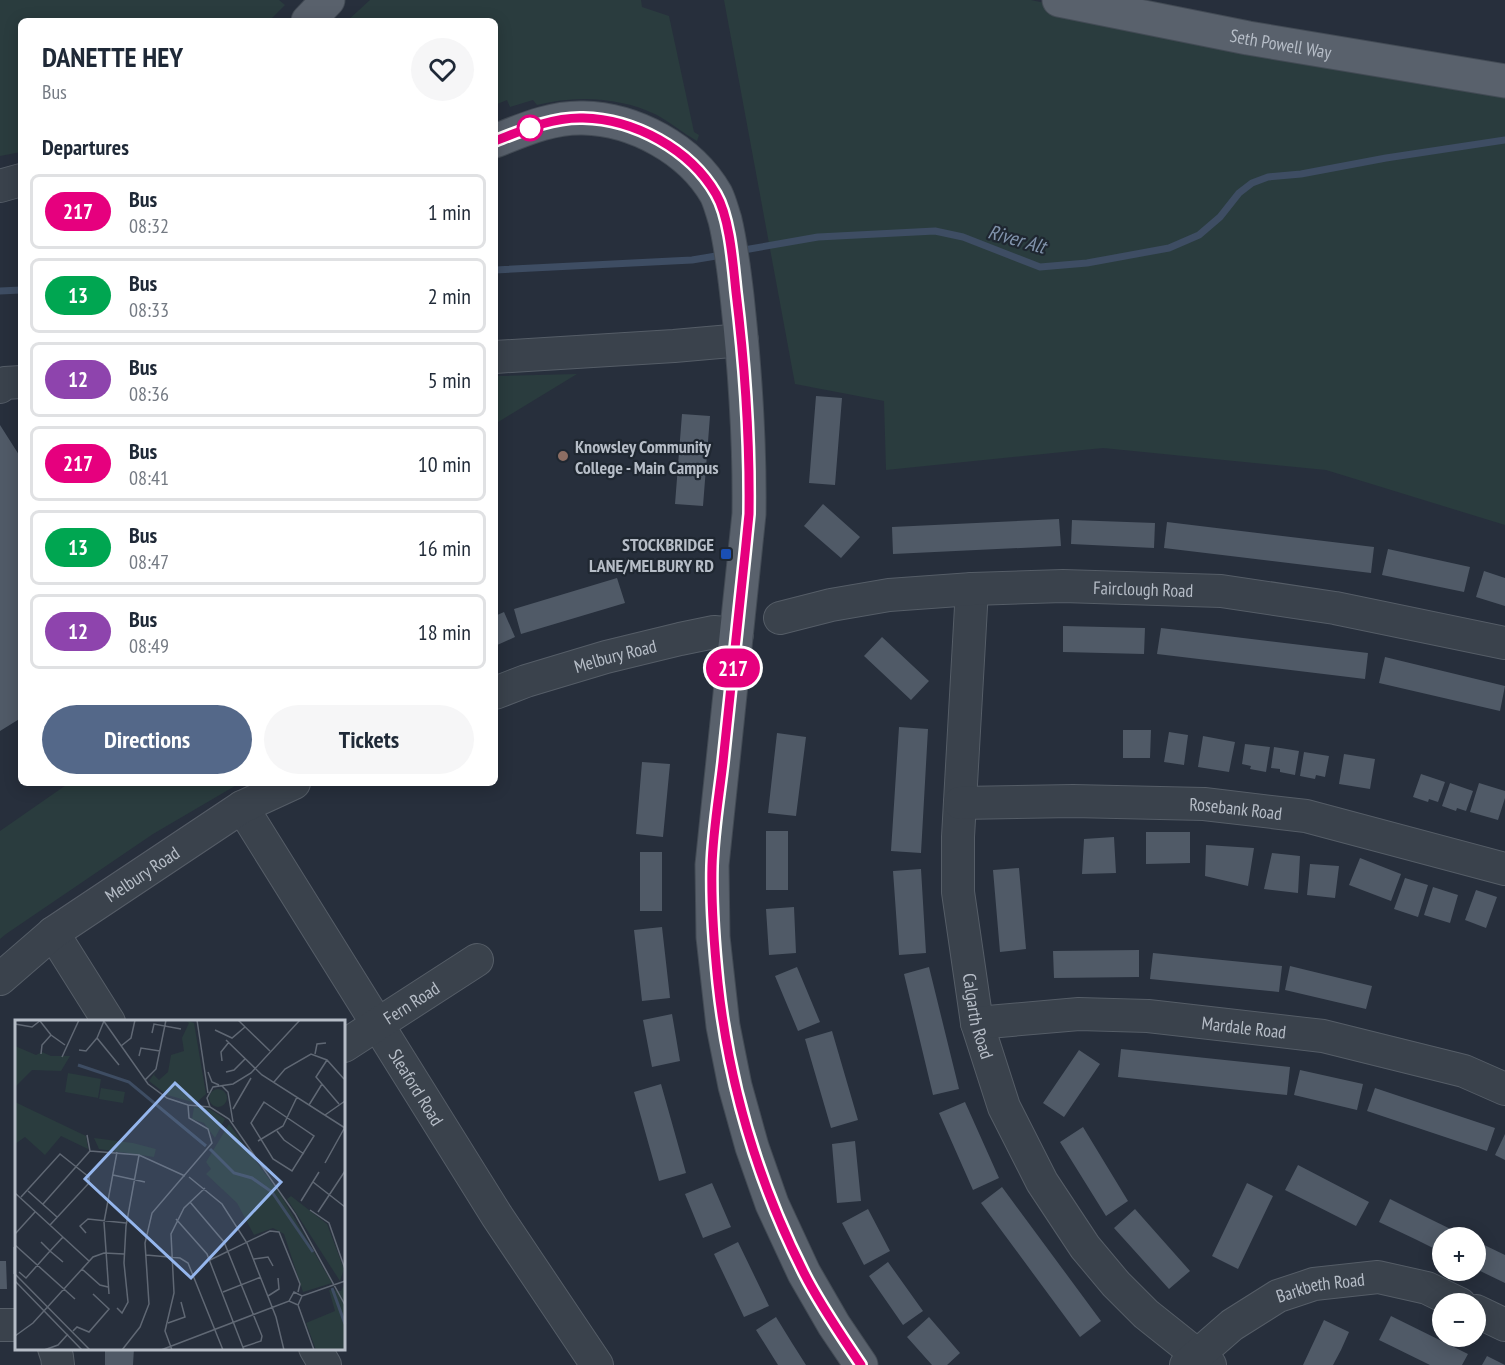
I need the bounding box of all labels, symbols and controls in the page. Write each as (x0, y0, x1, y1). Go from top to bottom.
street label: Seth Powell Way (1228, 23, 1333, 63)
text: DANETTE HEY (42, 38, 183, 75)
button: heart (411, 38, 474, 101)
text: Bus (42, 79, 67, 105)
unlabelled marker (517, 115, 543, 141)
text: Departures (42, 133, 129, 161)
text: Bus (129, 185, 157, 213)
text: 217 (63, 198, 93, 225)
text: 1 min (428, 198, 471, 226)
text: 08:32 (129, 213, 169, 239)
water label: River Alt (985, 218, 1051, 260)
text: Bus (129, 269, 157, 297)
text: 13 (68, 282, 88, 309)
text: 2 min (428, 282, 471, 310)
text: 08:33 (129, 297, 169, 323)
text: Bus (129, 353, 157, 381)
text: 12 (68, 366, 88, 393)
text: 5 min (428, 366, 471, 394)
text: 08:36 (129, 381, 169, 407)
place label: Knowsley Community College - Main Campus (575, 435, 719, 479)
text: Bus (129, 437, 157, 465)
marker: Knowsley Community College - Main Campus (556, 449, 570, 463)
text: 217 (63, 450, 93, 477)
text: 10 min (418, 450, 471, 478)
text: 08:41 (129, 465, 169, 491)
text: Bus (129, 521, 157, 549)
place label: STOCKBRIDGE LANE/MELBURY RD (589, 533, 714, 577)
text: 13 (68, 534, 88, 561)
text: 16 min (418, 534, 471, 562)
marker: STOCKBRIDGE LANE/MELBURY RD (719, 547, 733, 561)
text: 08:47 (129, 549, 169, 575)
street label: Fairclough Road (1093, 575, 1194, 602)
text: Bus (129, 605, 157, 633)
text: 12 (68, 618, 88, 645)
text: 18 min (418, 618, 471, 646)
text: 08:49 (129, 633, 169, 659)
street label: Melbury Road (571, 634, 659, 677)
line badge: 217 (698, 648, 768, 688)
text: 217 (718, 655, 748, 682)
button: Directions (42, 705, 252, 774)
button: Tickets (264, 705, 474, 774)
street label: Rosebank Road (1189, 792, 1283, 825)
street label: Melbury Road (100, 841, 183, 907)
street label: Calgarth Road (958, 971, 999, 1062)
street label: Fern Road (379, 976, 444, 1029)
street label: Mardale Road (1201, 1011, 1287, 1043)
inset map (15, 1020, 345, 1350)
street label: Sleaford Road (384, 1044, 449, 1130)
map controls (1432, 1227, 1486, 1347)
button: + (1432, 1227, 1486, 1281)
street label: Barkbeth Road (1273, 1267, 1366, 1307)
button: − (1432, 1293, 1486, 1347)

